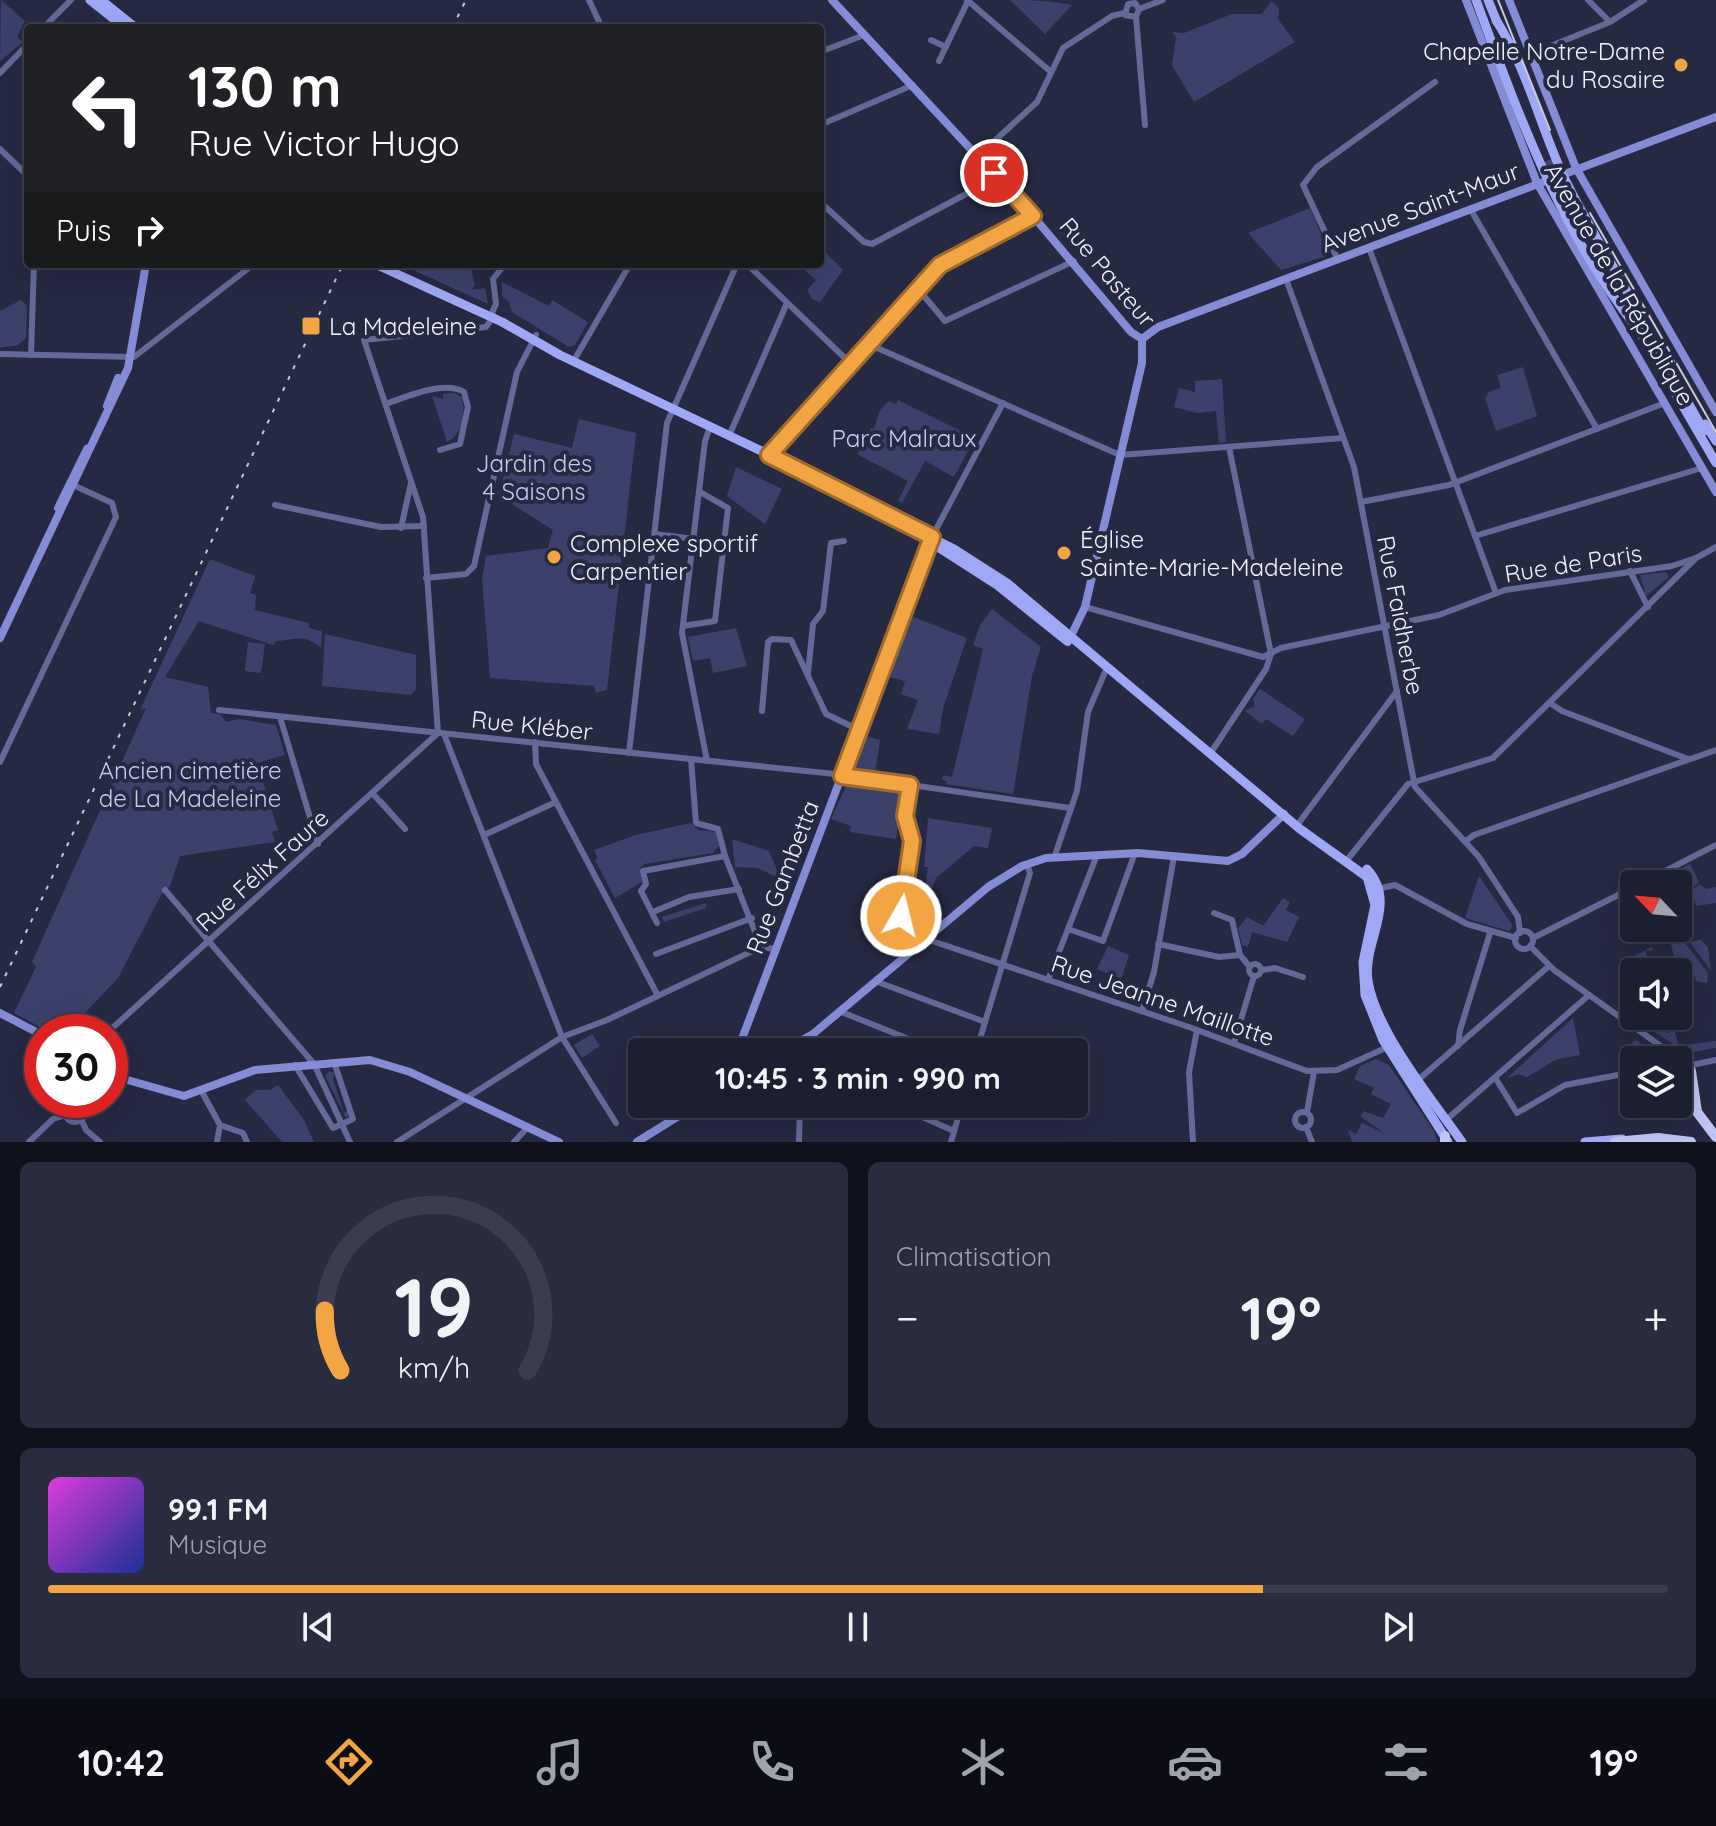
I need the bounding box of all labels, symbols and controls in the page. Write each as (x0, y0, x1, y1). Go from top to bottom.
place label: Chapelle Notre-Dame du Rosaire (1423, 36, 1665, 94)
text: 130 m (188, 51, 342, 121)
icon: left (56, 56, 160, 160)
marker: Chapelle Notre-Dame du Rosaire (1672, 56, 1690, 74)
text: Rue Victor Hugo (188, 120, 460, 165)
pin (960, 139, 1028, 207)
icon: arrive (972, 151, 1016, 195)
street label: Avenue Saint-Maur (1316, 155, 1524, 259)
street label: Avenue de la République (1538, 158, 1702, 410)
icon: right (127, 208, 171, 252)
text: Puis (56, 211, 111, 249)
street label: Rue Pasteur (1053, 211, 1163, 333)
place label: La Madeleine (329, 311, 477, 341)
marker: La Madeleine (300, 315, 322, 337)
park label: Parc Malraux (832, 423, 976, 453)
park label: Jardin des 4 Saisons (476, 448, 592, 506)
place label: Église Sainte-Marie-Madeleine (1080, 524, 1344, 582)
place label: Complexe sportif Carpentier (570, 528, 759, 586)
street label: Rue Faidherbe (1371, 533, 1431, 697)
street label: Rue de Paris (1502, 537, 1644, 589)
marker: Église Sainte-Marie-Madeleine (1055, 544, 1073, 562)
marker: Complexe sportif Carpentier (545, 548, 563, 566)
street label: Rue Kléber (470, 704, 594, 746)
park label: Ancien cimetière de La Madeleine (98, 755, 282, 813)
street label: Rue Gambetta (739, 796, 825, 958)
street label: Rue Félix Faure (189, 802, 335, 938)
north arrow (1620, 870, 1692, 942)
map controls (1620, 870, 1692, 1118)
position arrow (859, 874, 943, 958)
street label: Rue Jeanne Maillotte (1048, 948, 1278, 1052)
button: sound (1620, 958, 1692, 1030)
speed limit sign: 30 (24, 1014, 128, 1118)
button: layers (1620, 1046, 1692, 1118)
text: 10:45 · 3 min · 990 m (715, 1059, 1001, 1097)
text: Climatisation (896, 1240, 1052, 1273)
text: 19 (394, 1254, 474, 1358)
text: 19° (1241, 1280, 1322, 1355)
text: − (896, 1290, 919, 1345)
text: + (1643, 1290, 1668, 1345)
text: km/h (398, 1349, 470, 1385)
text: 99.1 FM (168, 1490, 268, 1528)
text: Musique (168, 1528, 267, 1561)
icon: previous (296, 1605, 340, 1649)
icon: pause (836, 1605, 880, 1649)
icon: next (1376, 1605, 1420, 1649)
icon: directions (321, 1734, 377, 1790)
icon: music (532, 1734, 588, 1790)
icon: phone (744, 1734, 800, 1790)
icon: climate (955, 1734, 1011, 1790)
icon: car (1167, 1734, 1223, 1790)
icon: filters (1378, 1734, 1434, 1790)
text: 10:42 (78, 1740, 165, 1785)
text: 19° (1590, 1740, 1638, 1785)

